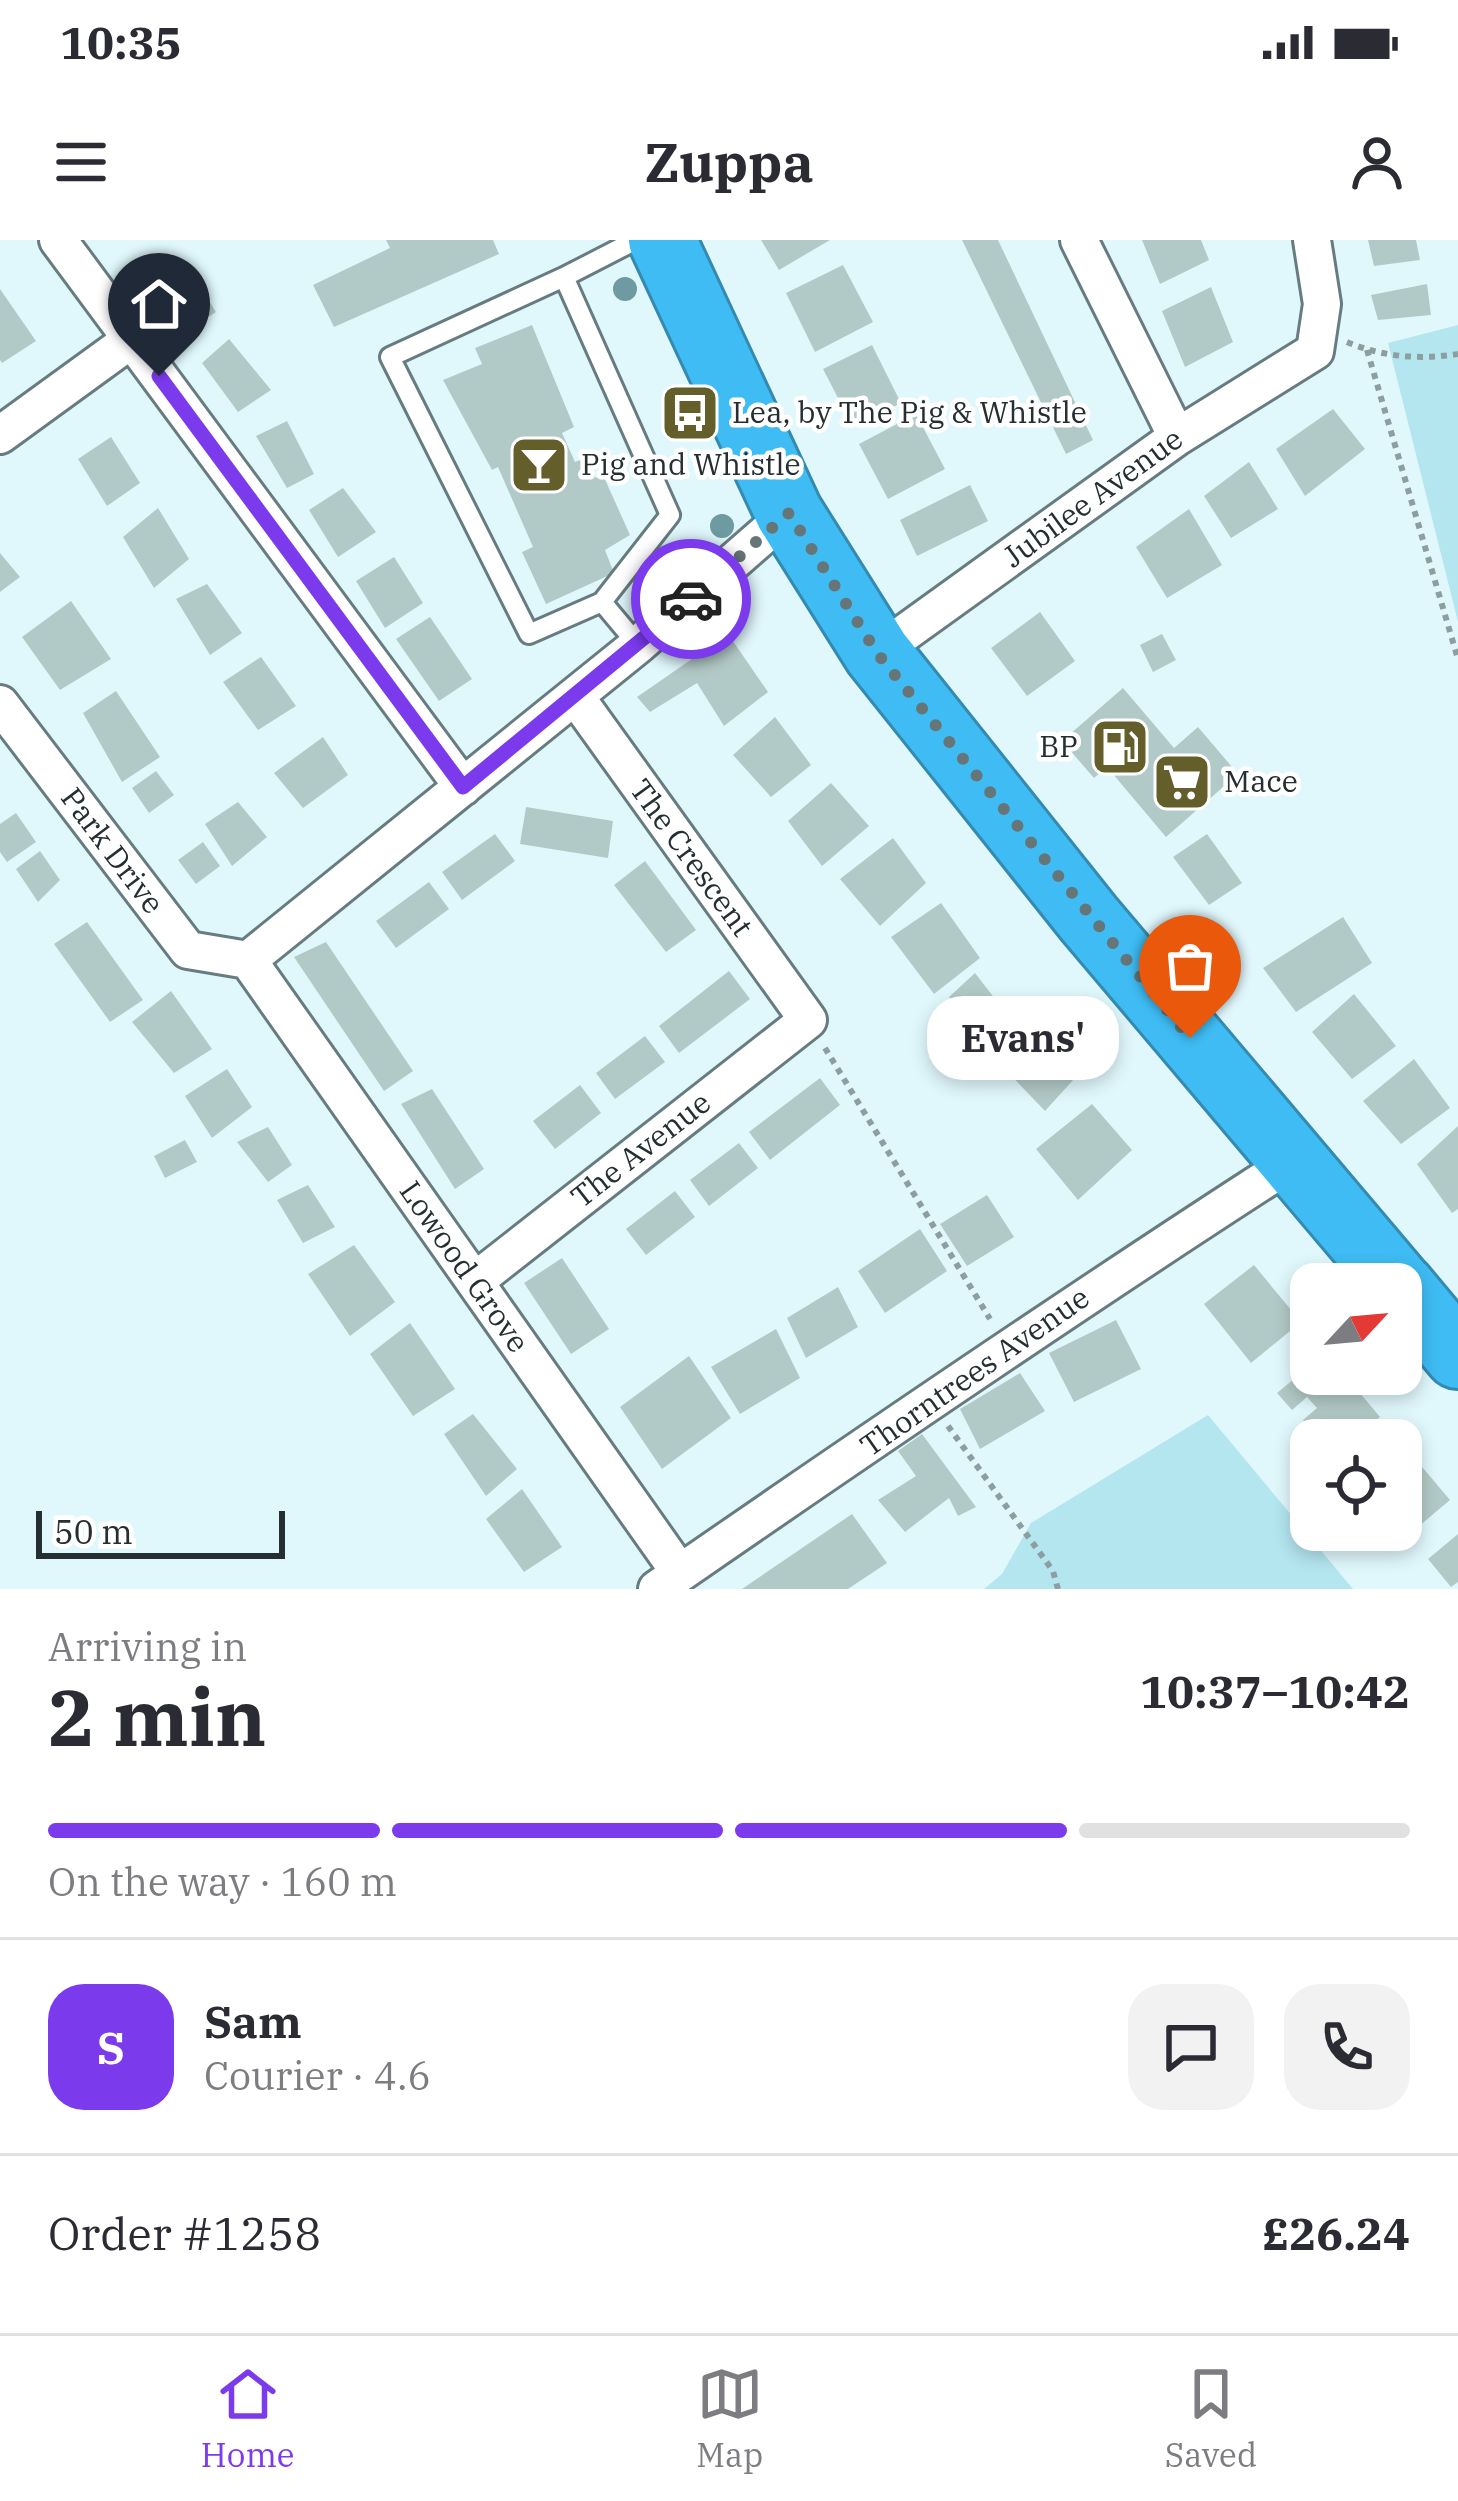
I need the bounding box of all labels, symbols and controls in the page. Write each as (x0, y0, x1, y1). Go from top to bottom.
text: 10:35 (60, 13, 182, 71)
text: Zuppa (644, 127, 814, 197)
icon: menu (48, 129, 114, 195)
icon: person (1344, 129, 1410, 195)
pin (108, 253, 210, 376)
icon: home (126, 271, 192, 337)
bus stop icon: Lea, by The Pig & Whistle (659, 382, 721, 444)
place label: Lea, by The Pig & Whistle (732, 392, 1087, 431)
street label: Jubilee Avenue (994, 418, 1190, 575)
bar icon: Pig and Whistle (508, 434, 570, 496)
place label: Pig and Whistle (581, 444, 801, 483)
courier (631, 539, 751, 659)
icon: car (658, 566, 724, 632)
fuel station icon: BP (1089, 716, 1151, 778)
place label: BP (1039, 726, 1078, 765)
supermarket icon: Mace (1151, 751, 1213, 813)
place label: Mace (1224, 761, 1298, 800)
street label: The Crescent (622, 771, 762, 944)
street label: Park Drive (53, 779, 173, 921)
pin (1139, 915, 1241, 1038)
icon: bag (1157, 933, 1223, 999)
callout: Evans' (926, 996, 1118, 1080)
text: Evans' (961, 1012, 1085, 1063)
street label: The Avenue (562, 1082, 718, 1216)
street label: Lowood Grove (392, 1173, 539, 1359)
north arrow (1290, 1263, 1422, 1395)
map controls (1290, 1263, 1422, 1551)
street label: Thorntrees Avenue (852, 1277, 1096, 1464)
button: locate (1290, 1419, 1422, 1551)
scale bar (36, 1505, 285, 1558)
text: 50 m (54, 1510, 133, 1553)
text: Arriving in (48, 1621, 247, 1672)
text: 10:37–10:42 (1140, 1662, 1410, 1720)
text: 2 min (48, 1666, 266, 1767)
text: On the way · 160 m (48, 1856, 397, 1907)
button: chat (1128, 1984, 1254, 2110)
button: phone (1284, 1984, 1410, 2110)
text: Sam (204, 1992, 302, 2050)
text: S (97, 2018, 125, 2076)
text: Courier · 4.6 (204, 2050, 431, 2101)
text: Order #1258 (48, 2204, 321, 2262)
text: £26.24 (1263, 2204, 1410, 2262)
tab: Home (201, 2361, 295, 2476)
tab: Map (696, 2361, 763, 2476)
tab: Saved (1165, 2361, 1257, 2476)

